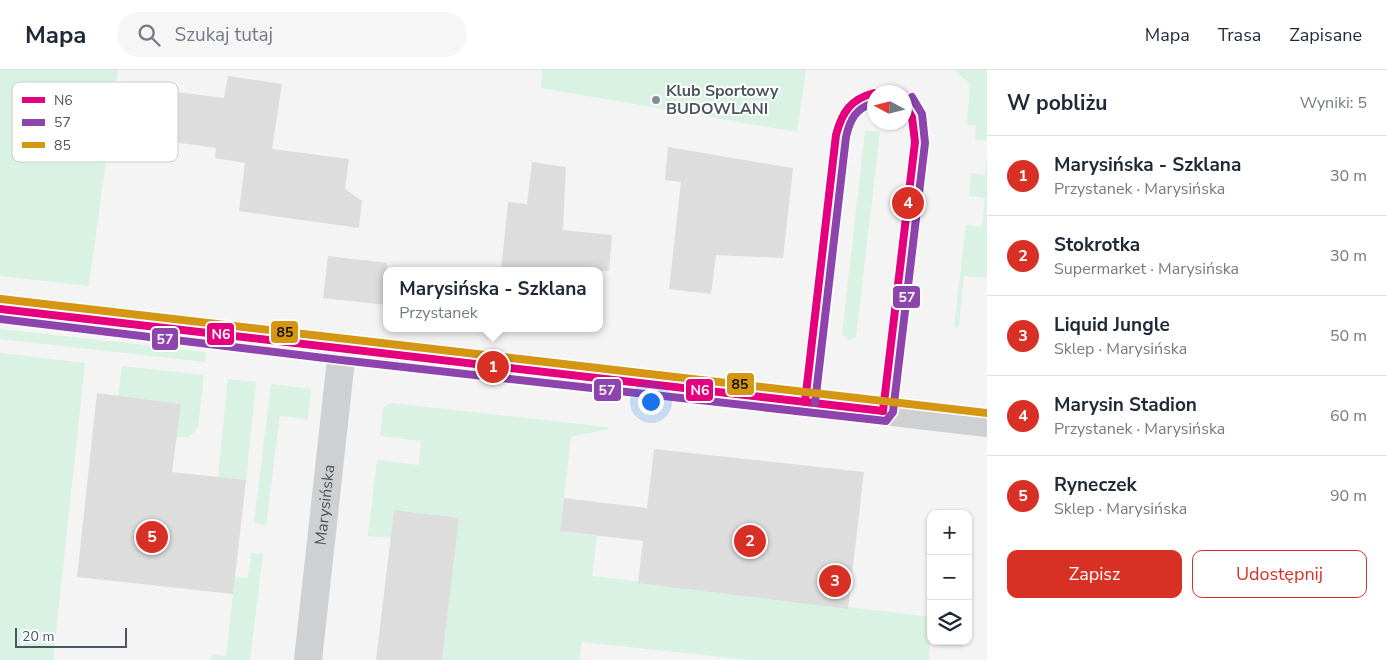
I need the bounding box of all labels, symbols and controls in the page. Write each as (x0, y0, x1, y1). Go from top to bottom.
search box (117, 12, 467, 57)
text: Mapa (25, 19, 87, 51)
icon: search (135, 21, 163, 49)
text: Szukaj tutaj (175, 22, 273, 48)
text: Mapa (1145, 23, 1190, 47)
text: Trasa (1218, 23, 1261, 47)
text: Zapisane (1289, 23, 1362, 47)
place label: Klub Sportowy BUDOWLANI (666, 80, 779, 120)
legend (12, 82, 178, 162)
north arrow (867, 85, 912, 130)
text: W pobliżu (1007, 89, 1108, 117)
text: N6 (54, 91, 73, 110)
text: Wyniki: 5 (1300, 92, 1367, 114)
marker: Klub Sportowy BUDOWLANI (650, 94, 662, 106)
text: 57 (54, 113, 71, 132)
text: 85 (54, 136, 71, 155)
text: Marysińska - Szklana (1054, 152, 1241, 178)
text: 1 (1018, 165, 1028, 187)
text: 30 m (1330, 165, 1367, 187)
text: Przystanek · Marysińska (1054, 178, 1225, 200)
pin: 4 (892, 184, 924, 222)
text: Stokrotka (1054, 232, 1140, 258)
text: 2 (1018, 245, 1028, 267)
text: 30 m (1330, 245, 1367, 267)
text: Supermarket · Marysińska (1054, 258, 1239, 280)
popup (383, 267, 603, 332)
text: Marysińska - Szklana (399, 276, 587, 302)
line badge: 57 (892, 285, 921, 309)
text: 57 (899, 288, 915, 307)
text: Przystanek (399, 302, 478, 324)
text: Liquid Jungle (1054, 312, 1170, 338)
line badge: 85 (270, 320, 299, 344)
line badge: N6 (206, 322, 235, 346)
text: 85 (277, 323, 293, 342)
text: N6 (212, 325, 230, 344)
text: 3 (1018, 325, 1028, 347)
text: 50 m (1330, 325, 1367, 347)
line badge: 57 (151, 327, 179, 351)
text: 57 (157, 330, 173, 349)
text: Sklep · Marysińska (1054, 338, 1187, 360)
pin: 1 (477, 348, 509, 386)
line badge: 85 (726, 372, 755, 396)
text: 85 (732, 375, 748, 394)
line badge: 57 (593, 378, 622, 402)
line badge: N6 (685, 378, 714, 402)
text: 57 (599, 381, 615, 400)
text: N6 (691, 381, 709, 400)
your location (638, 389, 664, 415)
text: Marysin Stadion (1054, 392, 1197, 418)
text: 4 (1018, 405, 1028, 427)
text: 60 m (1330, 405, 1367, 427)
text: Przystanek · Marysińska (1054, 418, 1225, 440)
street label: Marysińska (310, 463, 340, 546)
text: Ryneczek (1054, 472, 1137, 498)
text: 5 (1018, 485, 1028, 507)
text: 90 m (1330, 485, 1367, 507)
text: Sklep · Marysińska (1054, 498, 1187, 520)
map controls (927, 510, 972, 645)
button: + (927, 510, 972, 555)
pin: 5 (136, 518, 168, 556)
pin: 2 (734, 522, 766, 560)
button: Zapisz (1007, 550, 1182, 598)
button: Udostępnij (1192, 550, 1367, 598)
button: − (927, 555, 972, 600)
pin: 3 (819, 562, 851, 600)
button: layers (927, 600, 972, 645)
scale bar (15, 625, 128, 648)
text: 20 m (22, 627, 54, 646)

